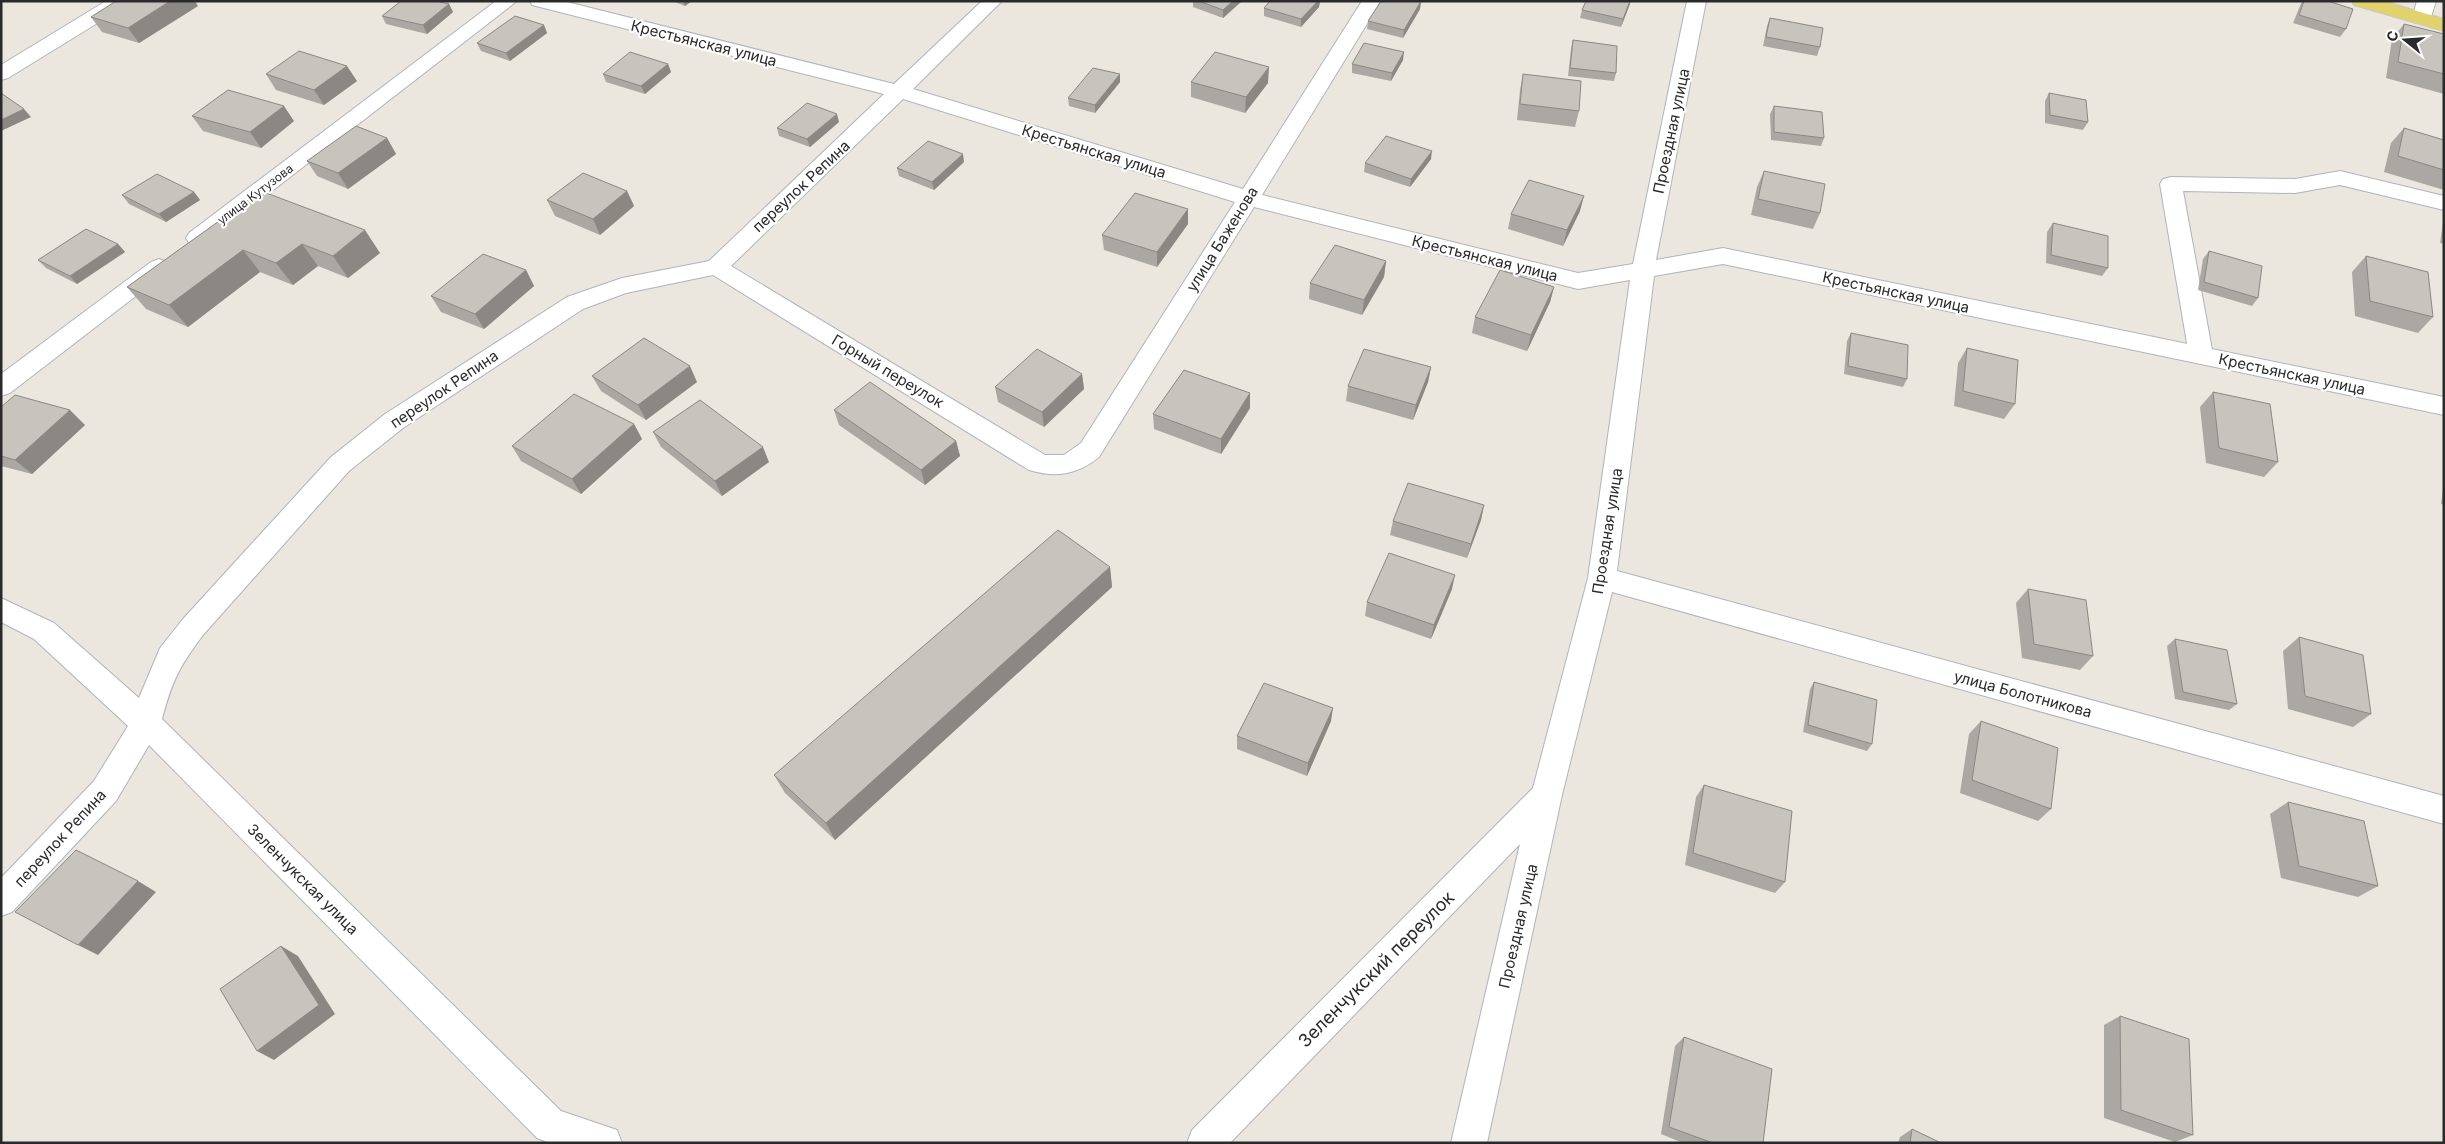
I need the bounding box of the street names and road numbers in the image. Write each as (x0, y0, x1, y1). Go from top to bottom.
street label: Крестьянская улица (629, 16, 779, 70)
street label: Проездная улица (1648, 67, 1694, 195)
street label: Крестьянская улица (1020, 120, 1168, 182)
street label: переулок Репина (748, 136, 854, 236)
street label: улица Кутузова (214, 161, 296, 227)
street label: улица Баженова (1182, 183, 1262, 295)
street label: Крестьянская улица (1410, 231, 1560, 285)
street label: Крестьянская улица (1821, 267, 1971, 317)
street label: Горный переулок (829, 330, 947, 412)
street label: переулок Репина (386, 346, 502, 432)
street label: Крестьянская улица (2217, 349, 2367, 399)
street label: Проездная улица (1588, 467, 1626, 595)
street label: улица Болотникова (1952, 666, 2094, 722)
street label: переулок Репина (10, 785, 110, 891)
street label: Зеленчукская улица (244, 820, 362, 938)
street label: Проездная улица (1494, 862, 1542, 990)
street label: Зеленчукский переулок (1294, 887, 1458, 1051)

